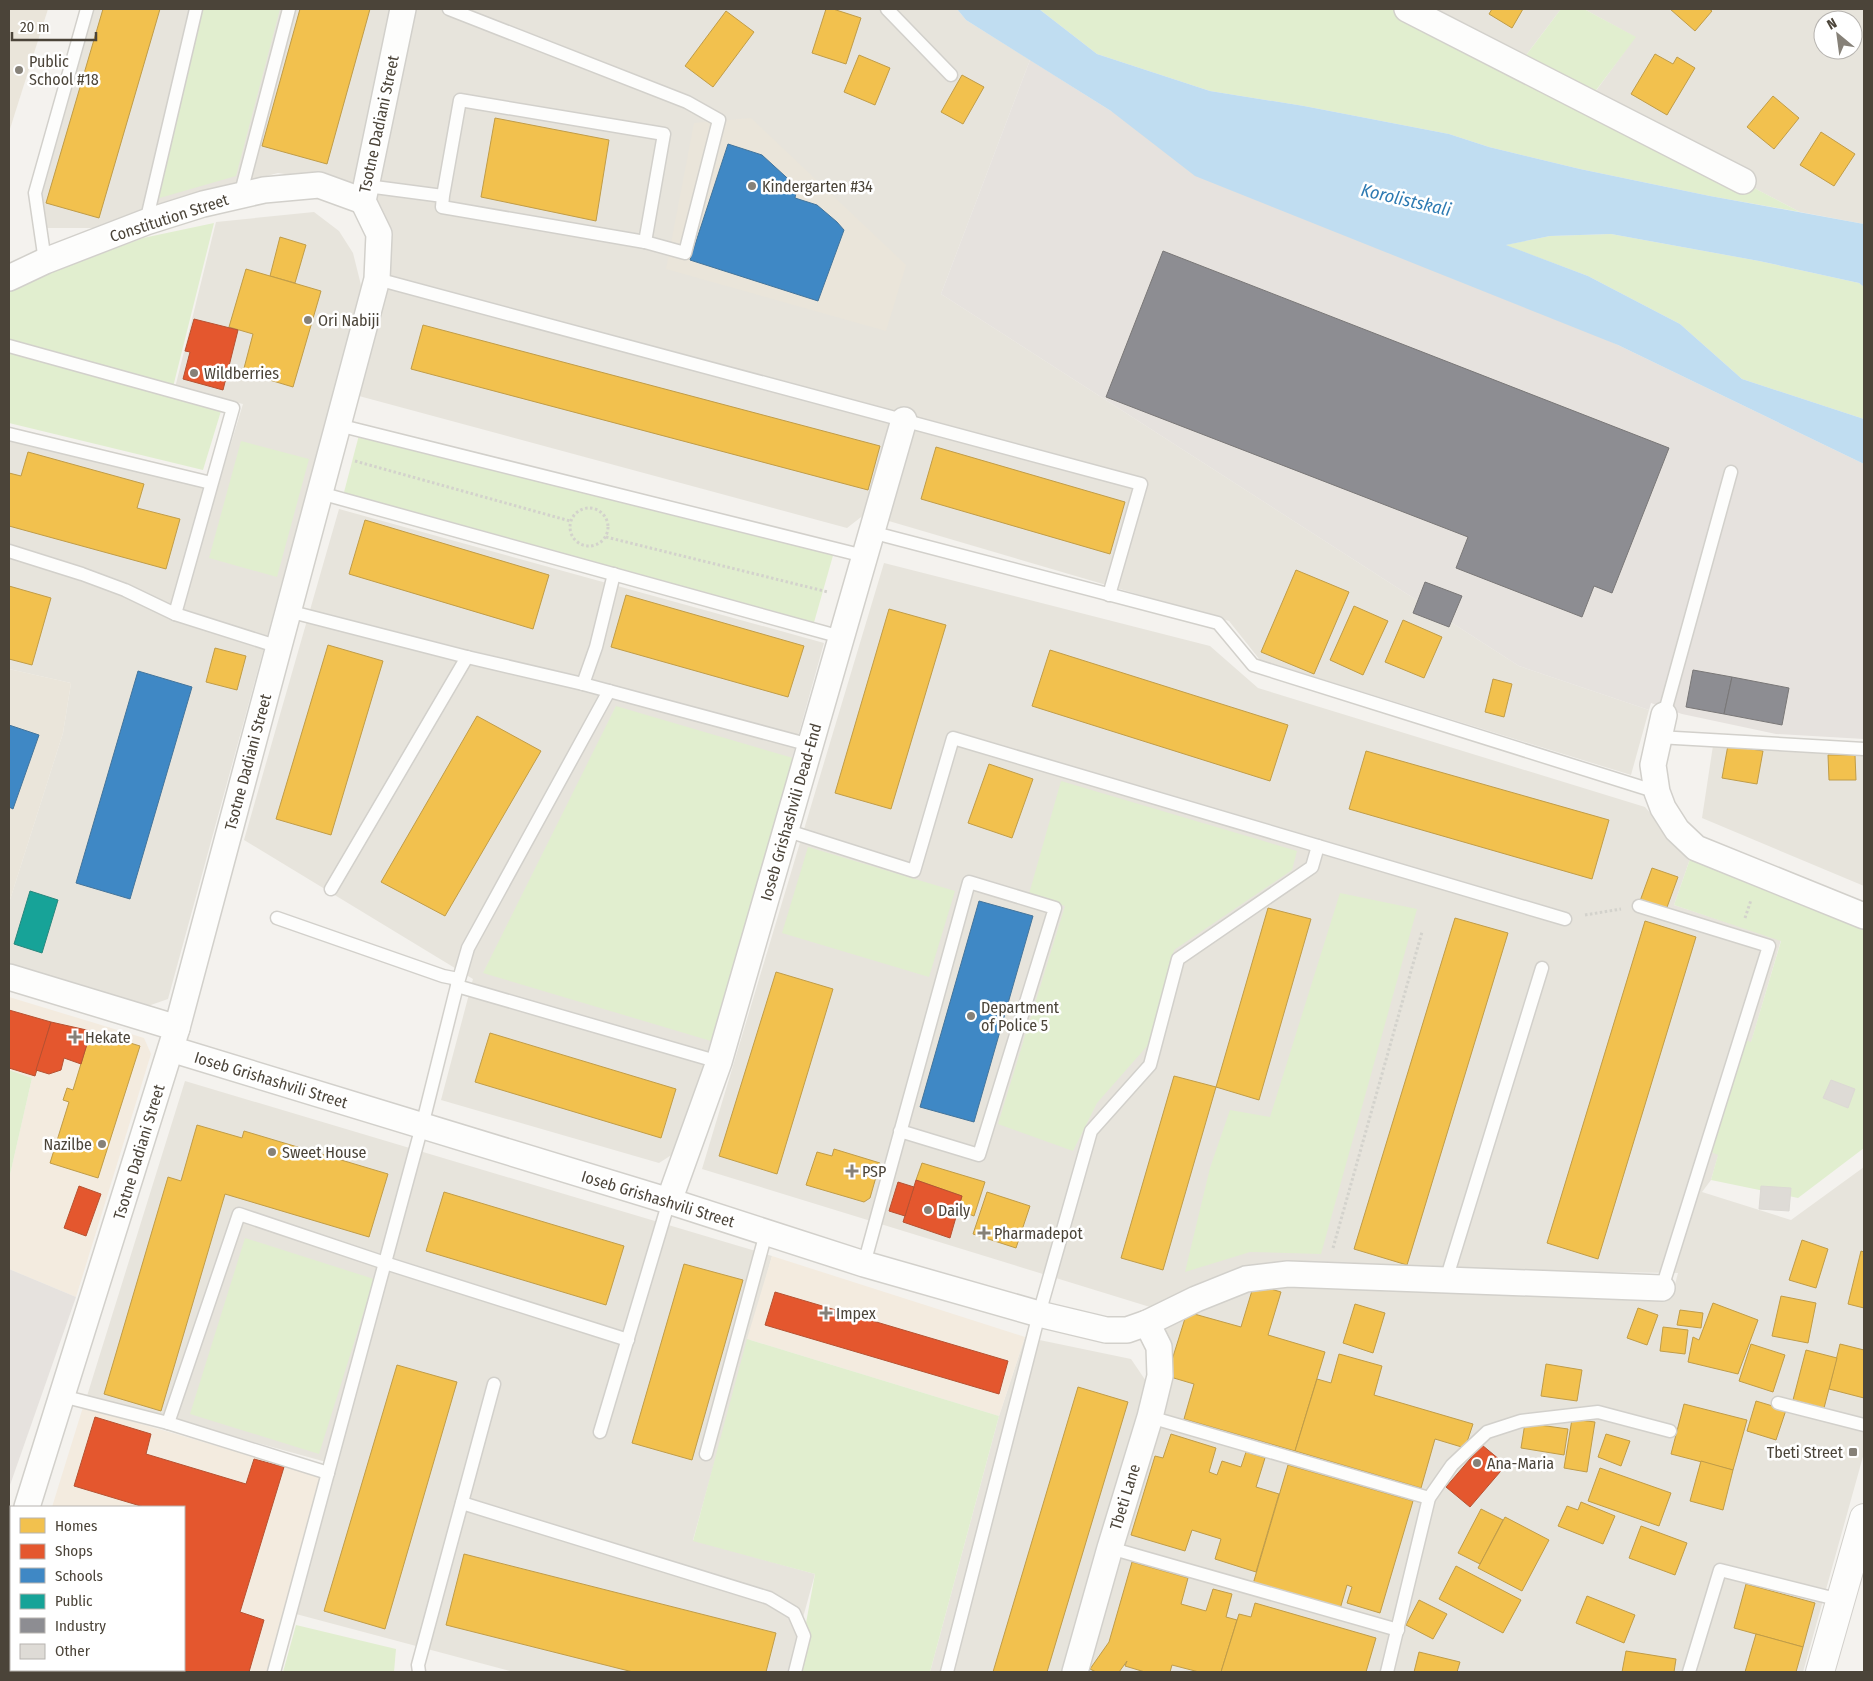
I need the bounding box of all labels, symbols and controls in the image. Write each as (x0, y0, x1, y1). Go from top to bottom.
scale bar (12, 10, 96, 42)
north arrow (1813, 10, 1863, 60)
text: N (1824, 15, 1840, 34)
text: 20 m (20, 18, 50, 36)
place label: Public School #18 (29, 52, 99, 89)
street label: Tsotne Dadiani Street (355, 53, 403, 195)
marker: Public School #18 (13, 64, 25, 76)
place label: Kindergarten #34 (762, 177, 873, 196)
water label: Korolistskali (1359, 179, 1454, 221)
marker: Kindergarten #34 (746, 180, 758, 192)
street label: Constitution Street (107, 190, 231, 246)
place label: Ori Nabiji (318, 311, 380, 330)
marker: Ori Nabiji (302, 314, 314, 326)
place label: Wildberries (204, 364, 279, 383)
marker: Wildberries (188, 367, 200, 379)
street label: Tsotne Dadiani Street (221, 691, 276, 832)
street label: Ioseb Grishashvili Dead-End (757, 721, 825, 903)
place label: Department of Police 5 (981, 998, 1060, 1035)
marker: Department of Police 5 (965, 1010, 977, 1022)
place label: Hekate (85, 1028, 131, 1047)
marker: Hekate (69, 1031, 81, 1043)
street label: Ioseb Grishashvili Street (192, 1048, 351, 1113)
street label: Tsotne Dadiani Street (109, 1081, 169, 1222)
place label: Nazilbe (43, 1135, 92, 1154)
marker: Nazilbe (96, 1138, 108, 1150)
place label: Sweet House (282, 1143, 367, 1162)
marker: Sweet House (266, 1146, 278, 1158)
place label: PSP (862, 1162, 886, 1181)
marker: PSP (846, 1165, 858, 1177)
street label: Ioseb Grishashvili Street (579, 1167, 738, 1232)
place label: Daily (938, 1201, 971, 1220)
marker: Daily (922, 1204, 934, 1216)
place label: Pharmadepot (994, 1224, 1083, 1243)
marker: Pharmadepot (978, 1227, 990, 1239)
place label: Impex (836, 1304, 876, 1323)
marker: Impex (820, 1307, 832, 1319)
place label: Tbeti Street (1767, 1443, 1844, 1462)
marker: Tbeti Street (1847, 1446, 1859, 1458)
place label: Ana-Maria (1487, 1454, 1554, 1473)
marker: Ana-Maria (1471, 1457, 1483, 1469)
street label: Tbeti Lane (1106, 1462, 1144, 1532)
legend (10, 1506, 185, 1671)
text: Homes (55, 1517, 97, 1535)
text: Shops (55, 1542, 93, 1560)
text: Schools (55, 1567, 103, 1585)
text: Public (55, 1592, 93, 1610)
text: Industry (55, 1617, 106, 1635)
text: Other (55, 1642, 91, 1660)

